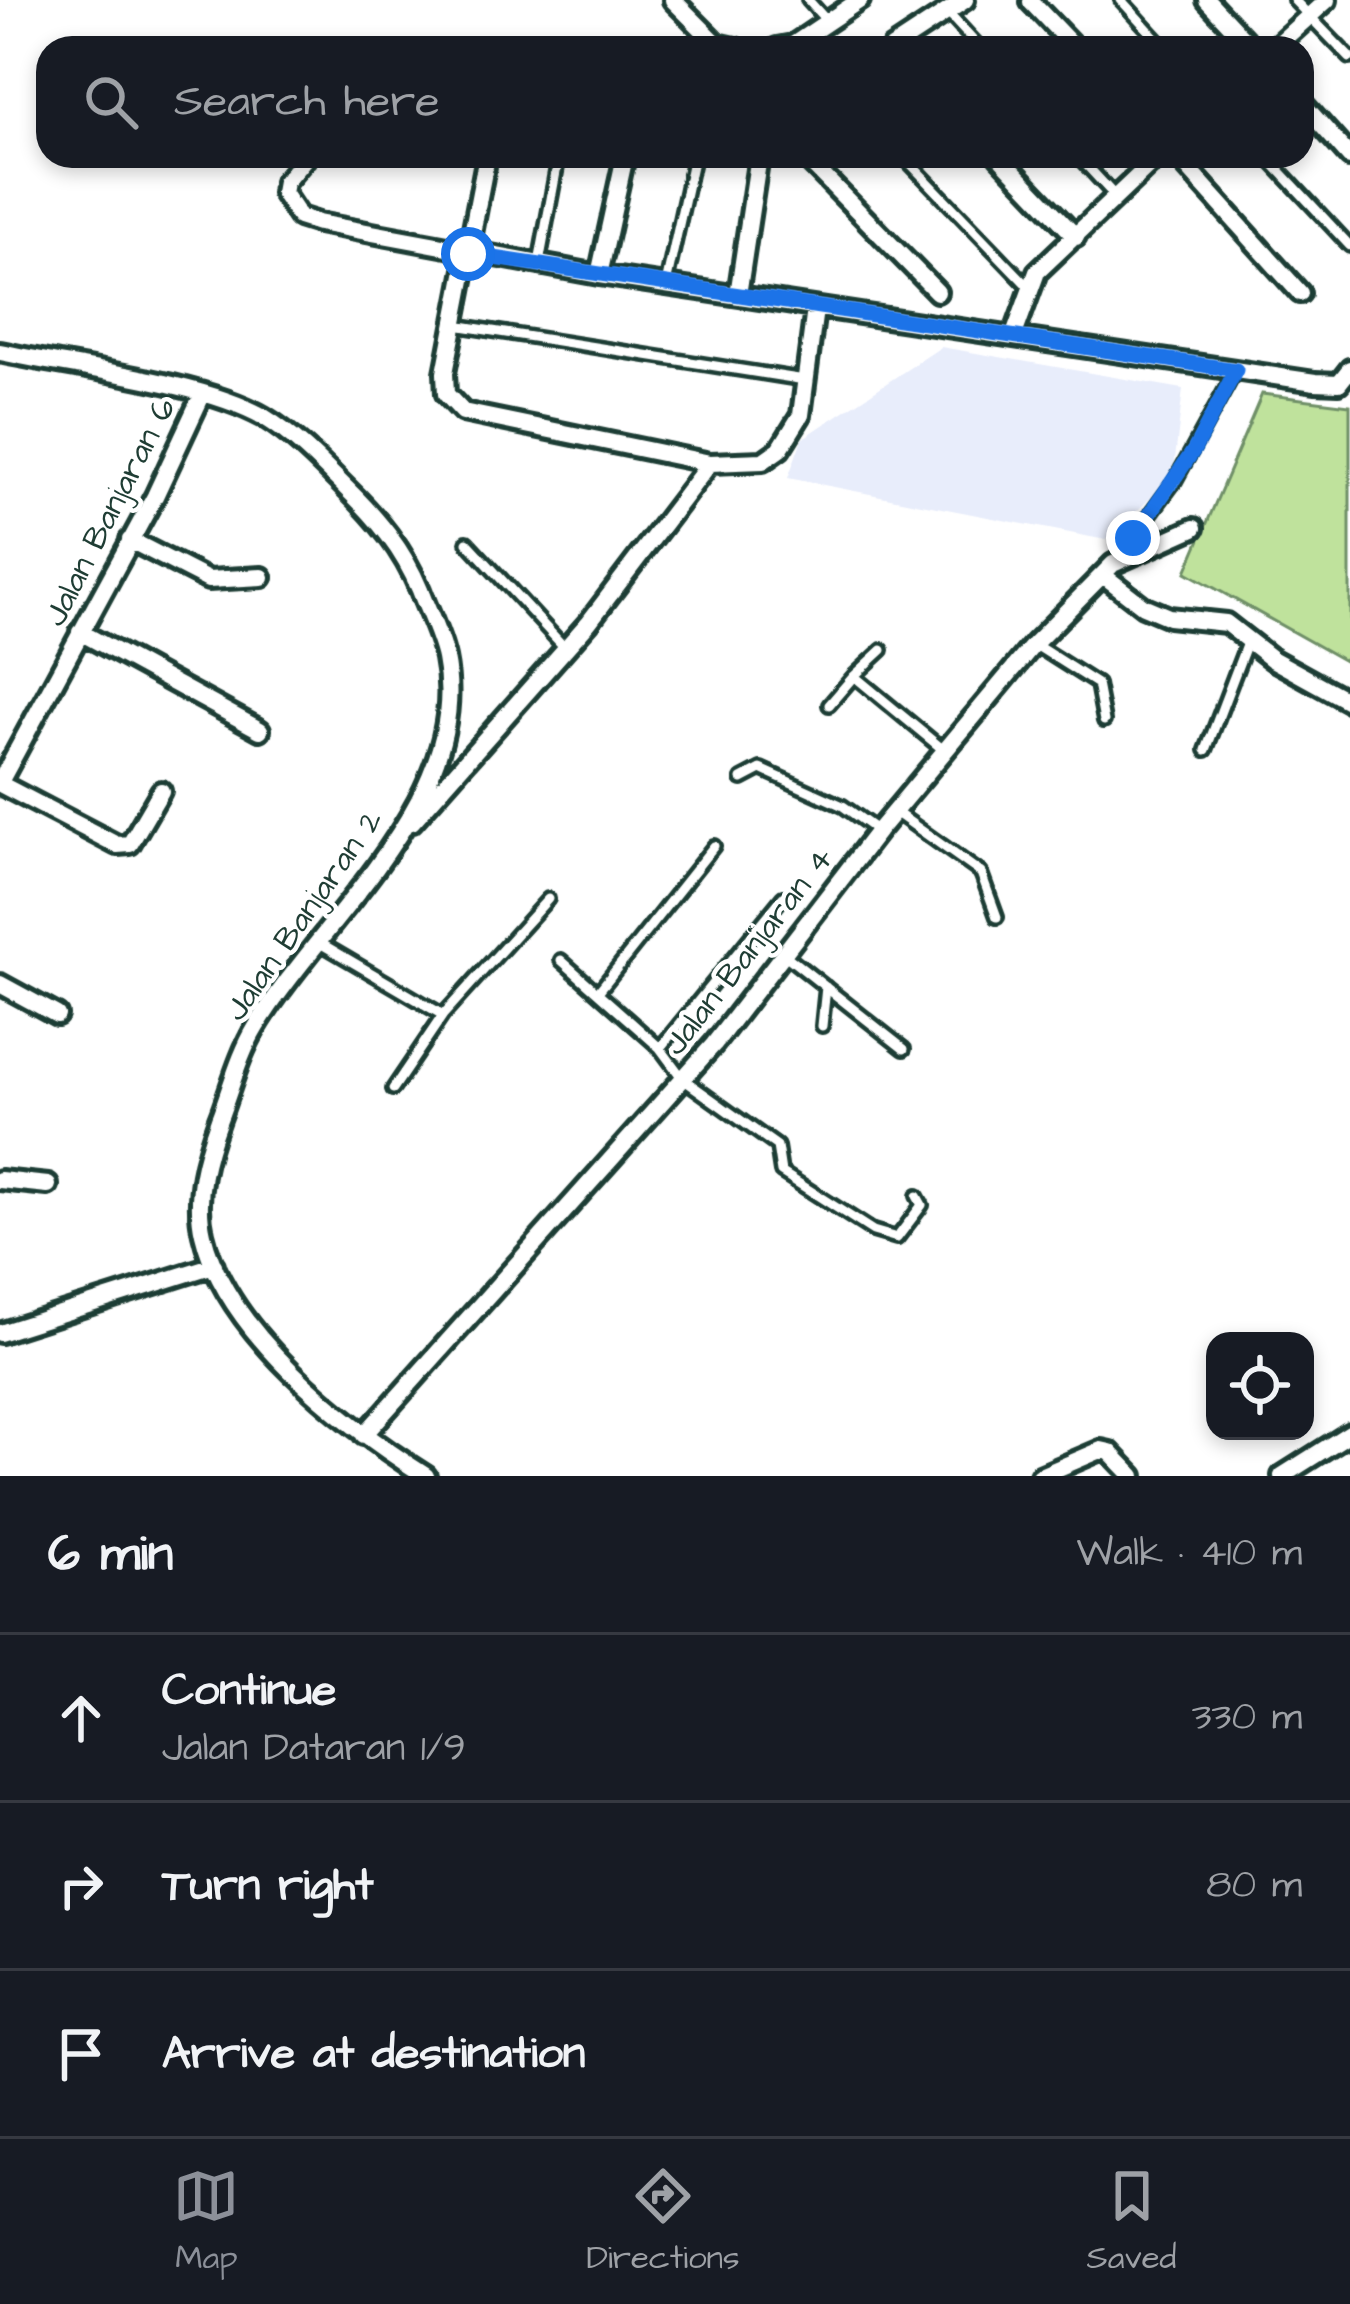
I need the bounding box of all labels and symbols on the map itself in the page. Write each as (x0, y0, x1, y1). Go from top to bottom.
route start (441, 227, 495, 281)
street label: Jalan Banjaran 6 (32, 390, 187, 634)
route end (1106, 511, 1160, 565)
street label: Jalan Banjaran 2 (213, 800, 394, 1030)
street label: Jalan Banjaran 4 (653, 838, 844, 1065)

